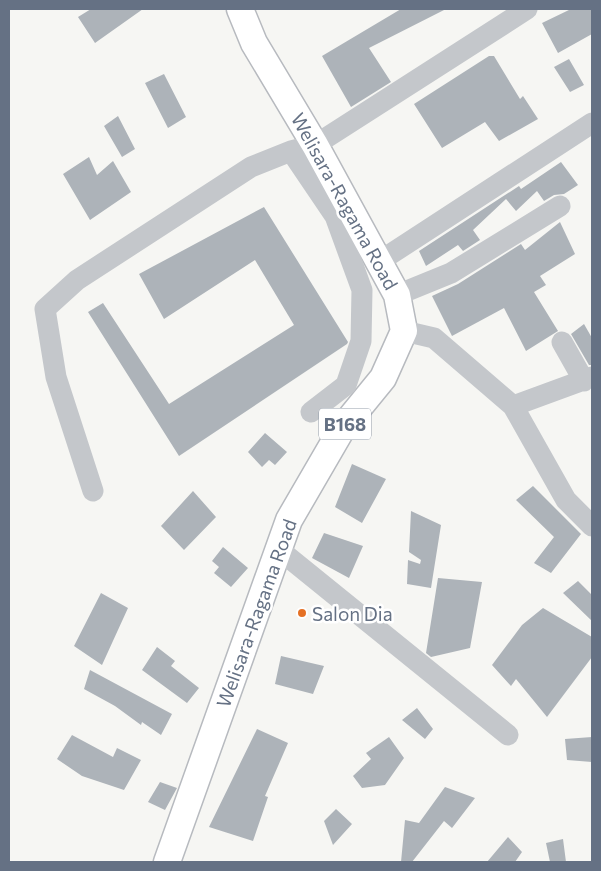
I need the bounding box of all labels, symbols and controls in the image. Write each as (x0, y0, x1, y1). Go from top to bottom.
street label: Welisara-Ragama Road (287, 108, 403, 294)
road number: B168 (319, 408, 371, 439)
street label: Welisara-Ragama Road (211, 516, 301, 710)
place label: Salon Dia (312, 602, 393, 625)
marker: Salon Dia (296, 607, 308, 619)

